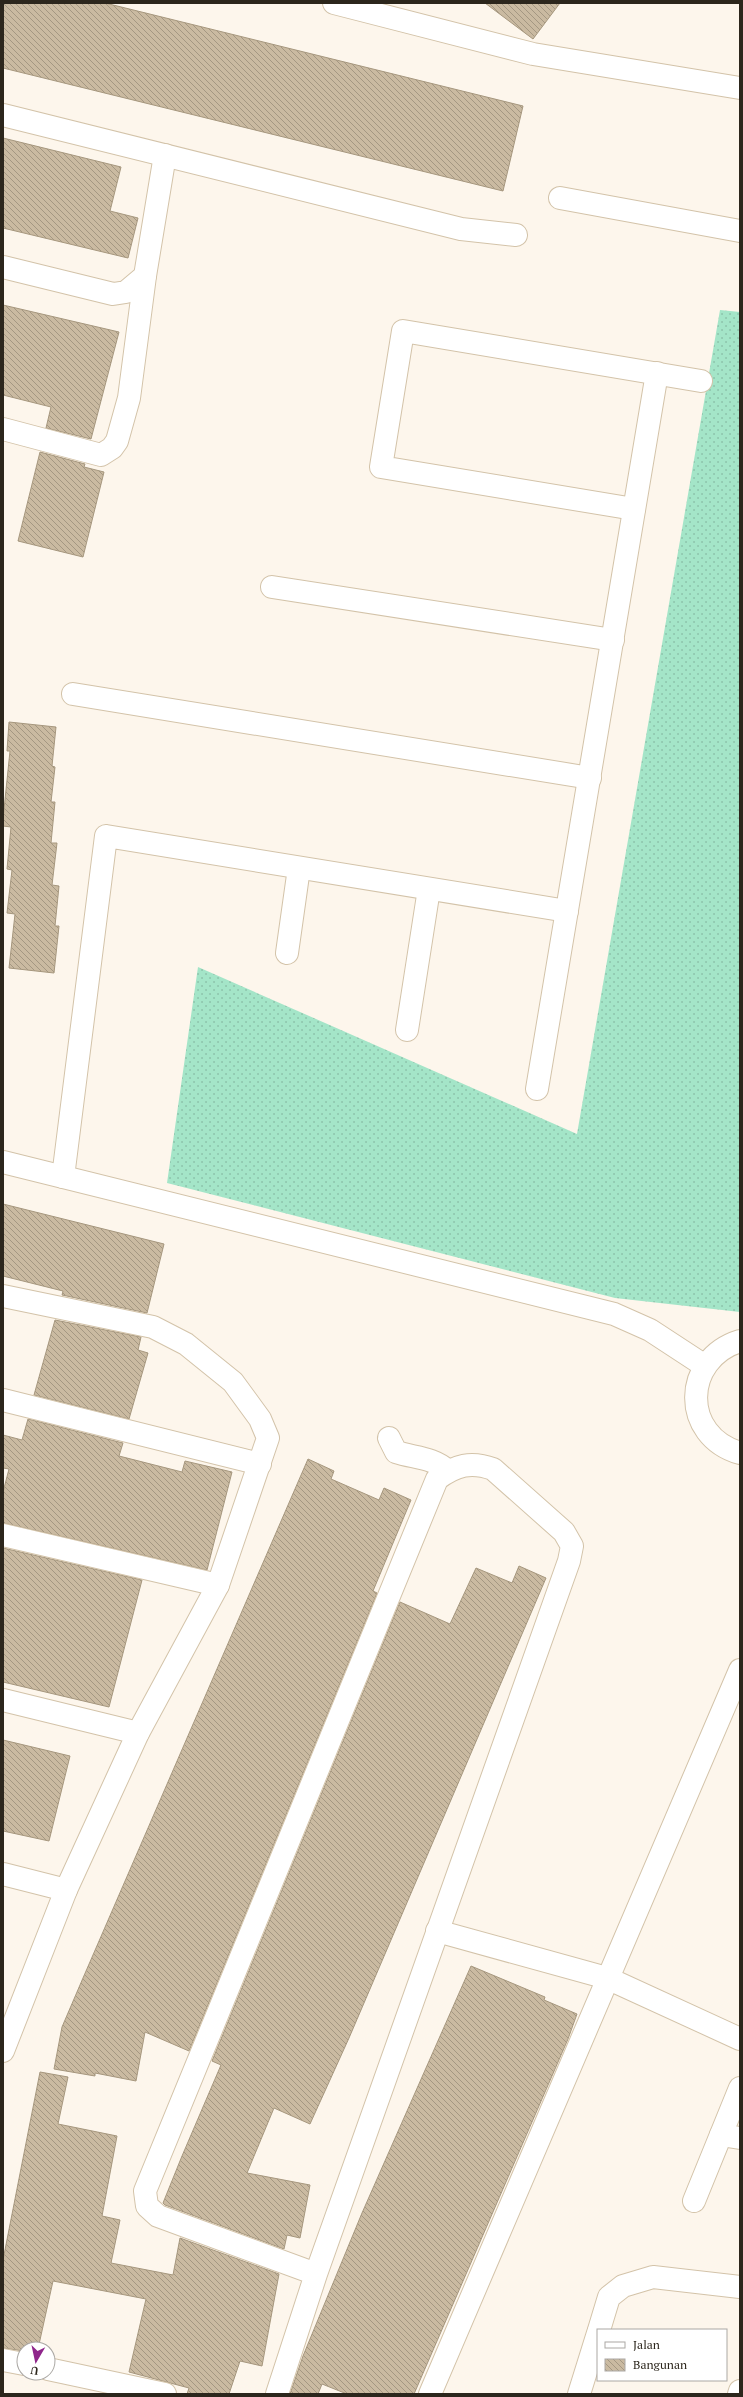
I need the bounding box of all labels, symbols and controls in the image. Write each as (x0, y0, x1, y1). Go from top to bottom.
legend (597, 2329, 727, 2381)
text: Jalan (633, 2337, 660, 2352)
north arrow (16, 2341, 56, 2381)
text: Bangunan (633, 2357, 687, 2372)
text: U (29, 2363, 39, 2378)

